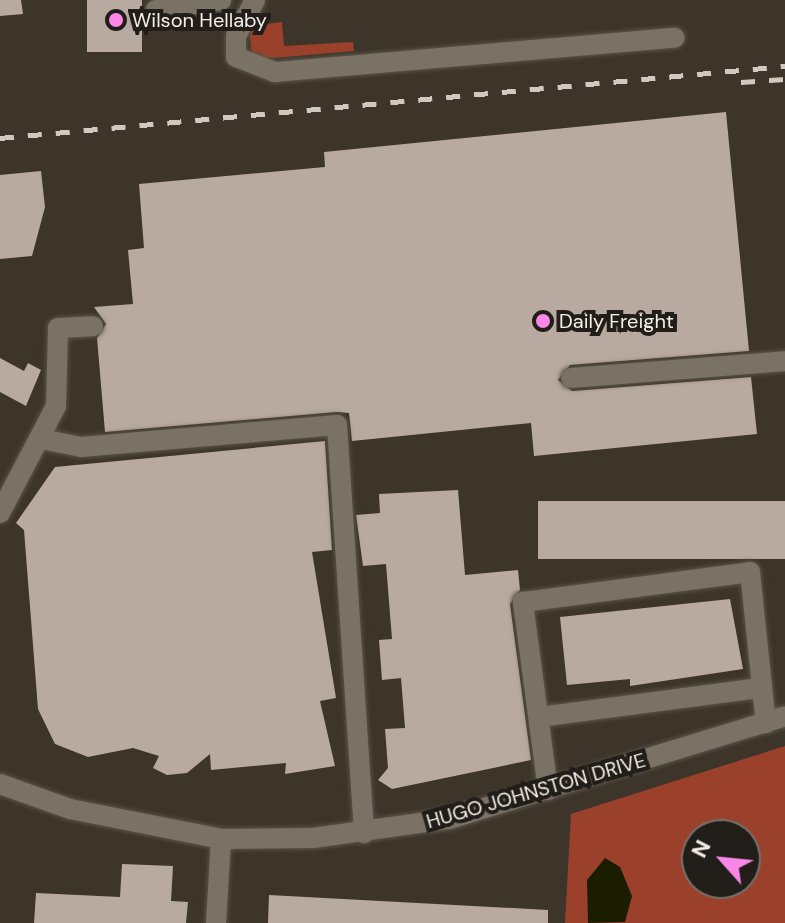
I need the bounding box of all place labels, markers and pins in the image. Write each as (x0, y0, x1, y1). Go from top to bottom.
place label: Wilson Hellaby (132, 8, 267, 32)
marker: Wilson Hellaby (107, 11, 125, 29)
place label: Daily Freight (559, 309, 674, 333)
marker: Daily Freight (534, 312, 552, 330)

